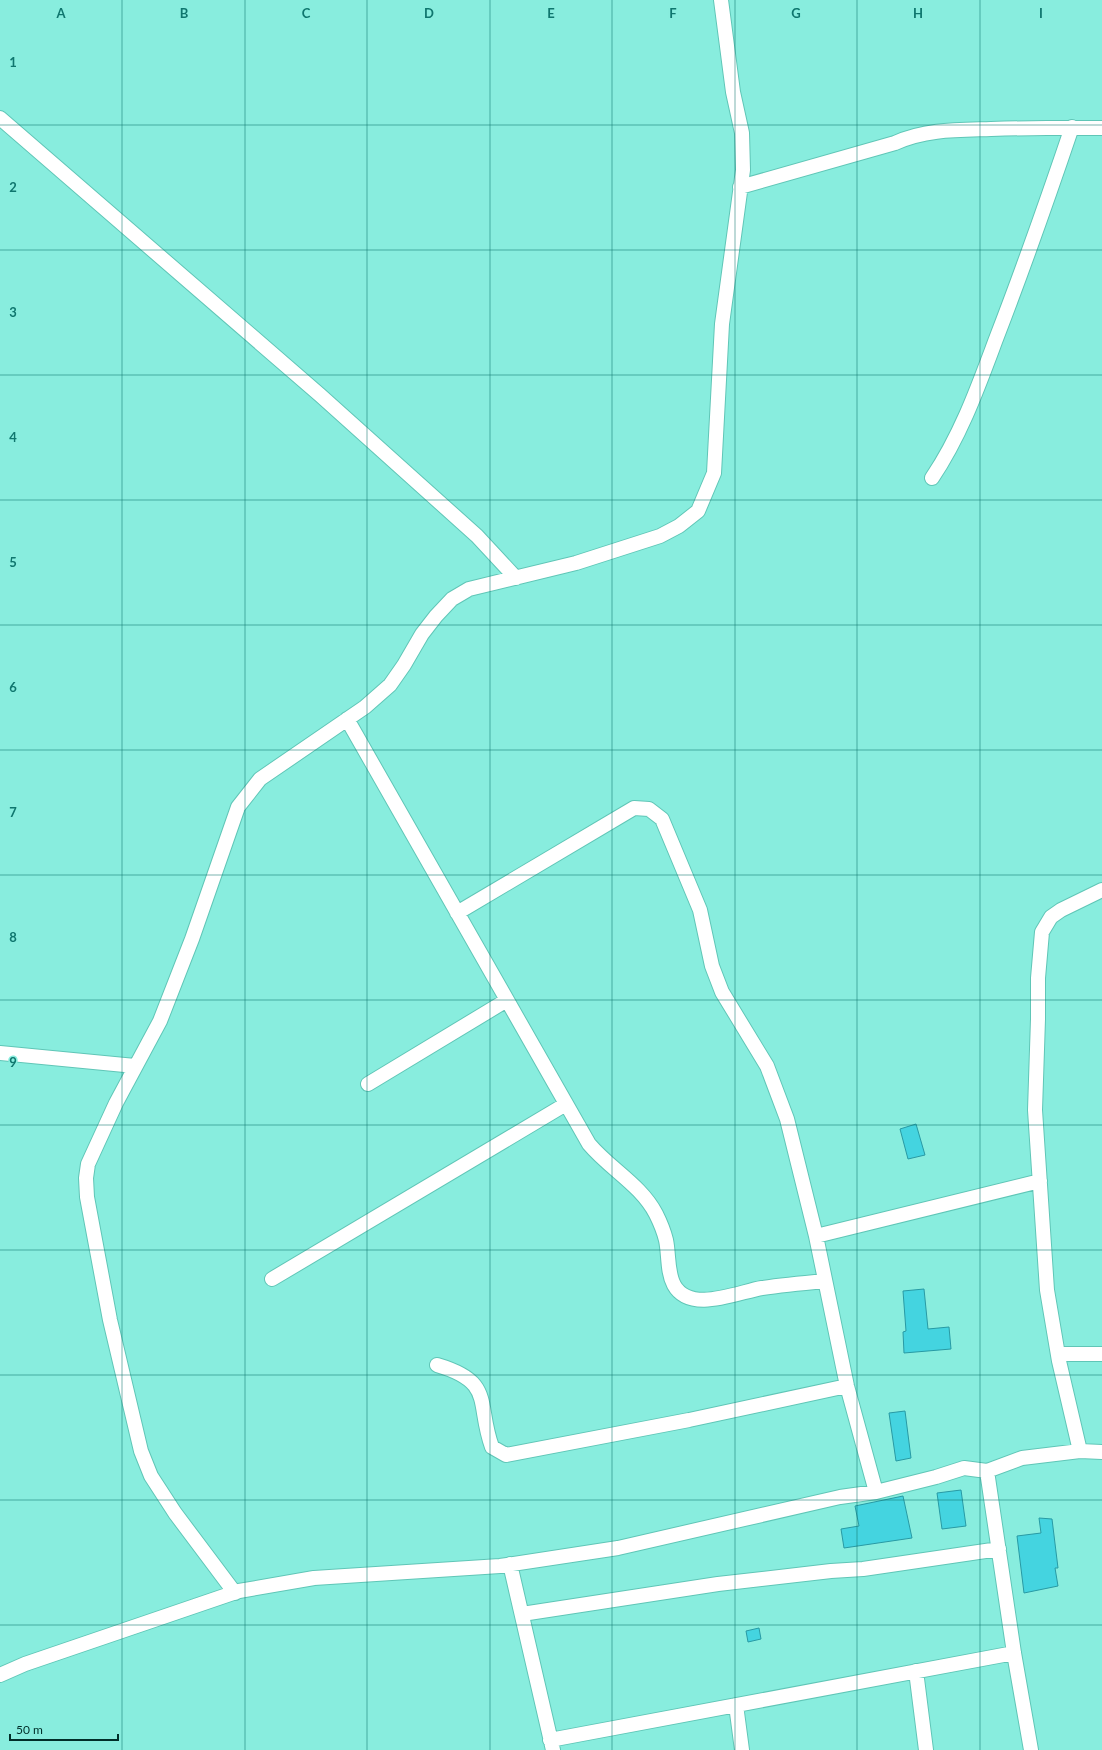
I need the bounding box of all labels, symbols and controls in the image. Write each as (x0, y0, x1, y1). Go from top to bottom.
text: A (55, 5, 66, 21)
text: B (180, 5, 189, 21)
text: C (302, 5, 311, 21)
text: D (424, 5, 434, 21)
text: E (547, 5, 555, 21)
text: F (669, 5, 677, 21)
text: G (791, 5, 801, 21)
text: H (913, 5, 923, 21)
text: I (1039, 5, 1043, 21)
text: 1 (9, 54, 17, 70)
text: 2 (9, 179, 17, 195)
text: 3 (9, 304, 17, 320)
text: 4 (9, 429, 17, 445)
text: 5 (9, 554, 17, 570)
text: 6 (9, 679, 17, 695)
text: 7 (9, 804, 17, 820)
text: 8 (9, 929, 17, 945)
text: 9 (9, 1054, 17, 1070)
scale bar (10, 1716, 118, 1742)
text: 50 m (16, 1722, 43, 1737)

